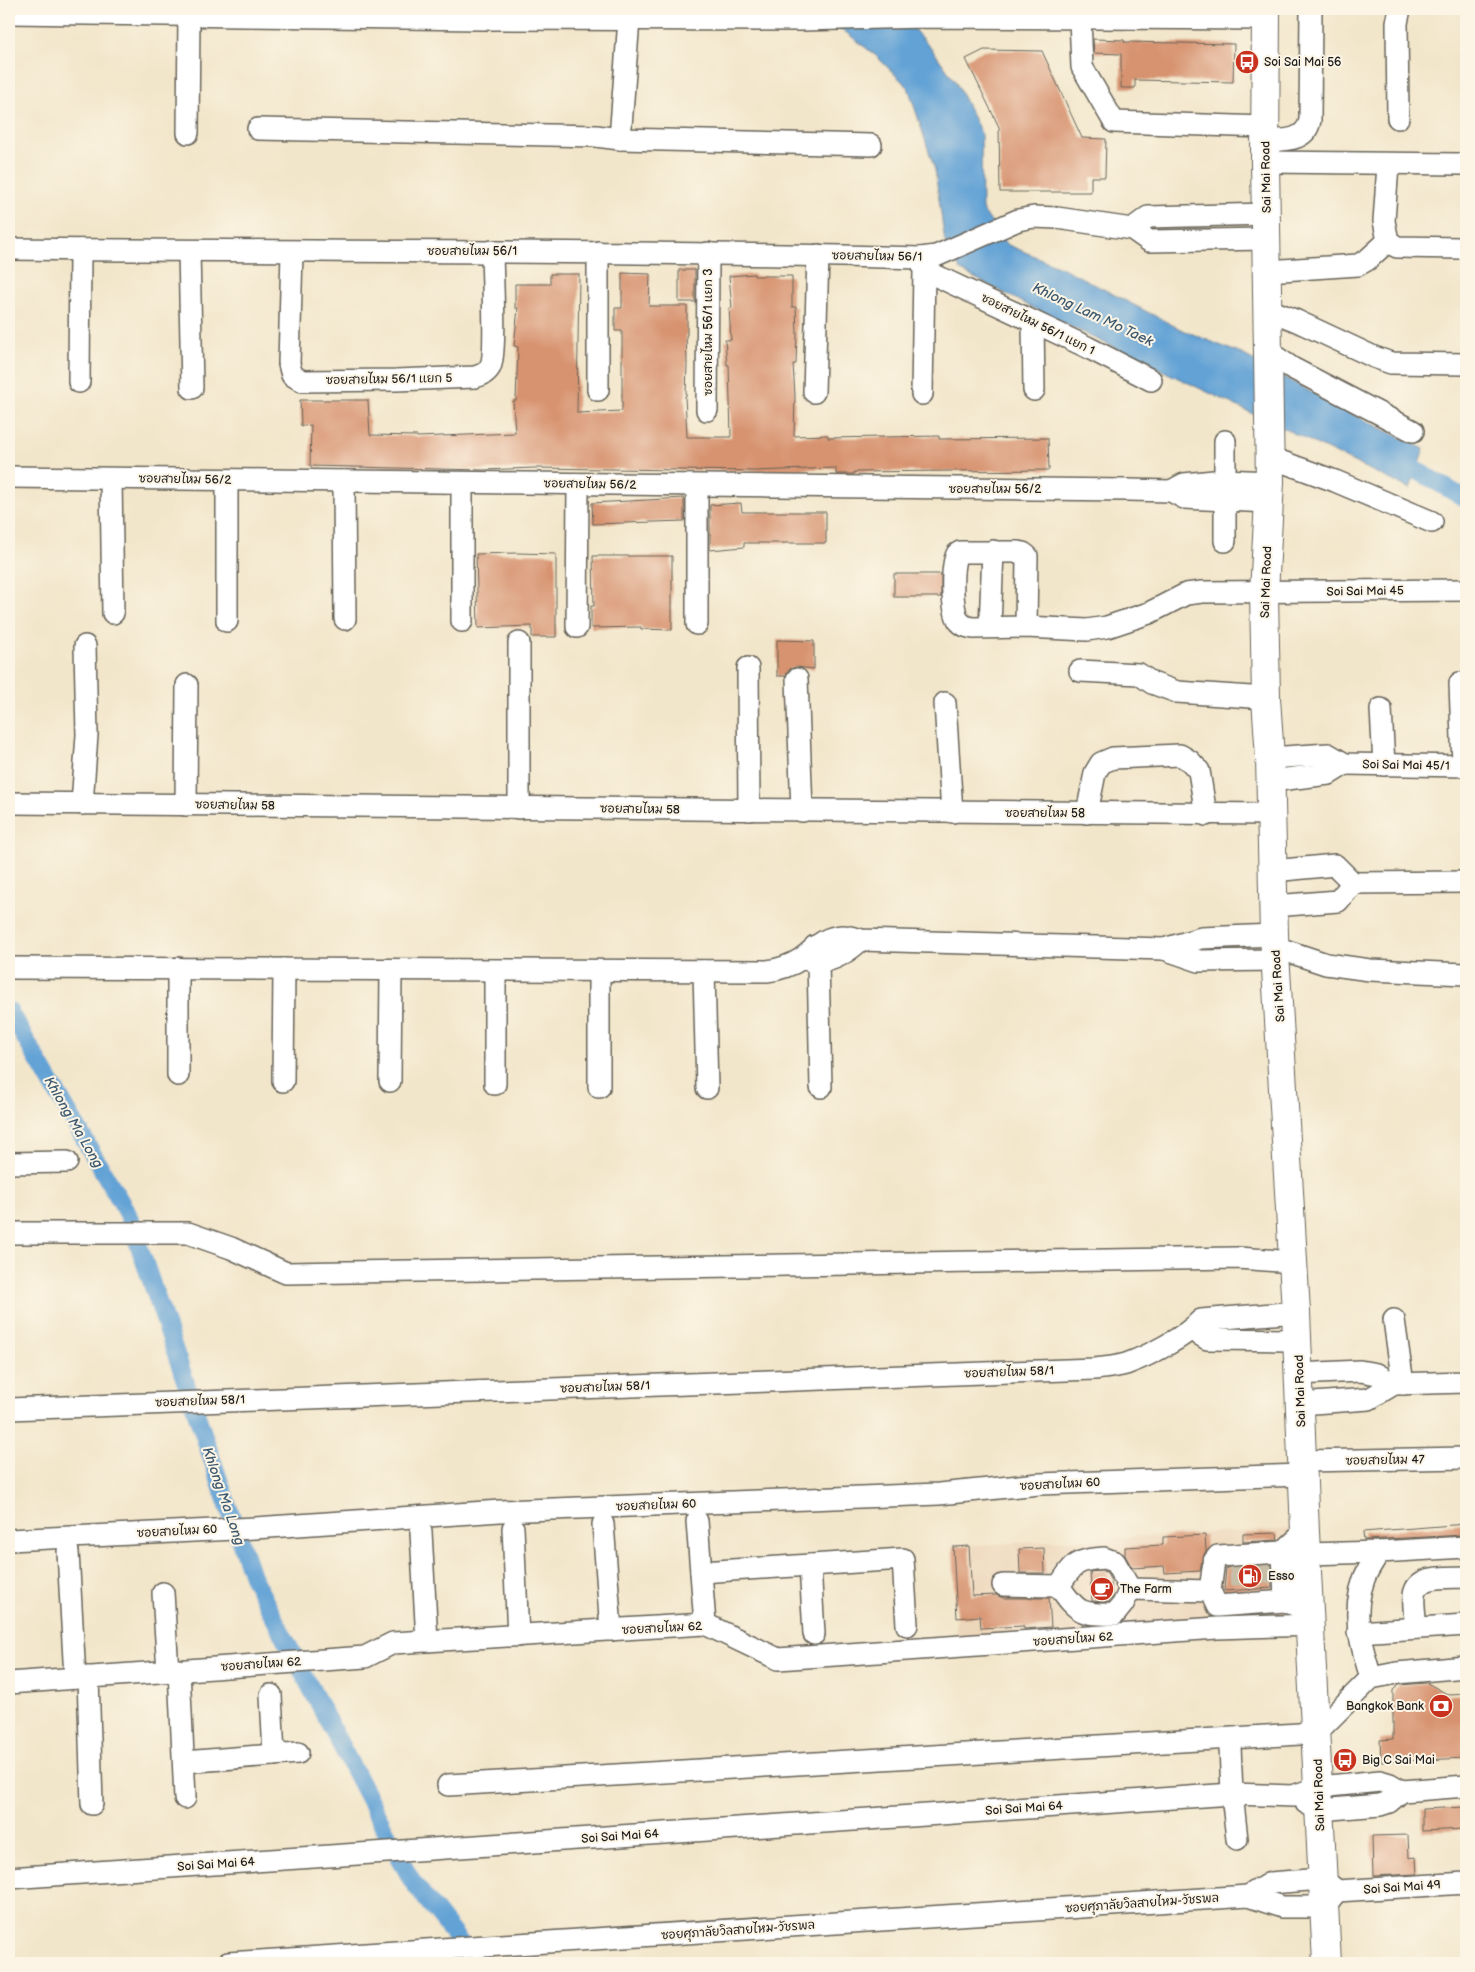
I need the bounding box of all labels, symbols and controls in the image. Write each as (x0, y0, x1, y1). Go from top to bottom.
bus stop icon: Soi Sai Mai 56 (1234, 49, 1260, 75)
place label: Soi Sai Mai 56 (1264, 55, 1341, 70)
street label: Sai Mai Road (1258, 141, 1275, 213)
street label: ซอยสายไหม 56/1 (427, 243, 517, 259)
street label: ซอยสายไหม 56/1 (832, 247, 922, 265)
street label: ซอยสายไหม 56/1 แยก 3 (700, 268, 716, 396)
water label: Khlong Lam Mo Taek (1030, 279, 1157, 350)
street label: ซอยสายไหม 56/1 แยก 1 (979, 290, 1097, 358)
street label: ซอยสายไหม 56/1 แยก 5 (325, 370, 453, 388)
street label: ซอยสายไหม 56/2 (139, 470, 231, 488)
street label: ซอยสายไหม 56/2 (544, 475, 636, 493)
street label: ซอยสายไหม 56/2 (949, 481, 1041, 497)
street label: Sai Mai Road (1258, 546, 1275, 618)
street label: Soi Sai Mai 45 (1326, 583, 1404, 600)
street label: Soi Sai Mai 45/1 (1362, 757, 1450, 774)
street label: ซอยสายไหม 58 (195, 796, 275, 814)
street label: ซอยสายไหม 58 (600, 800, 680, 818)
street label: ซอยสายไหม 58 (1005, 805, 1085, 821)
street label: Sai Mai Road (1268, 949, 1289, 1023)
water label: Khlong Ma Long (41, 1074, 107, 1171)
street label: Sai Mai Road (1292, 1354, 1309, 1427)
street label: ซอยสายไหม 58/1 (964, 1362, 1054, 1382)
street label: ซอยสายไหม 58/1 (560, 1377, 650, 1397)
street label: ซอยสายไหม 58/1 (155, 1391, 245, 1411)
water label: Khlong Ma Long (199, 1445, 248, 1548)
street label: ซอยสายไหม 47 (1345, 1451, 1425, 1469)
street label: ซอยสายไหม 60 (1019, 1474, 1101, 1494)
street label: ซอยสายไหม 60 (616, 1496, 696, 1514)
street label: ซอยสายไหม 60 (136, 1521, 218, 1541)
fuel station icon: Esso (1237, 1563, 1263, 1589)
place label: Esso (1268, 1569, 1295, 1584)
cafe icon: The Farm (1089, 1576, 1115, 1602)
place label: The Farm (1120, 1582, 1172, 1597)
street label: ซอยสายไหม 62 (621, 1618, 703, 1638)
street label: ซอยสายไหม 62 (1032, 1628, 1114, 1650)
street label: ซอยสายไหม 62 (220, 1653, 302, 1675)
bank icon: Bangkok Bank (1428, 1693, 1454, 1719)
place label: Bangkok Bank (1346, 1699, 1424, 1714)
bus stop icon: Big C Sai Mai (1332, 1747, 1358, 1773)
place label: Big C Sai Mai (1362, 1753, 1435, 1768)
street label: Sai Mai Road (1311, 1758, 1328, 1831)
street label: Soi Sai Mai 64 (985, 1798, 1064, 1819)
street label: Soi Sai Mai 64 (581, 1826, 660, 1847)
street label: Soi Sai Mai 64 (177, 1854, 256, 1875)
street label: Soi Sai Mai 49 (1363, 1877, 1441, 1898)
street label: ซอยศุภาลัยวิลสายไหม-วัชรพล (1065, 1890, 1219, 1917)
street label: ซอยศุภาลัยวิลสายไหม-วัชรพล (661, 1917, 815, 1944)

